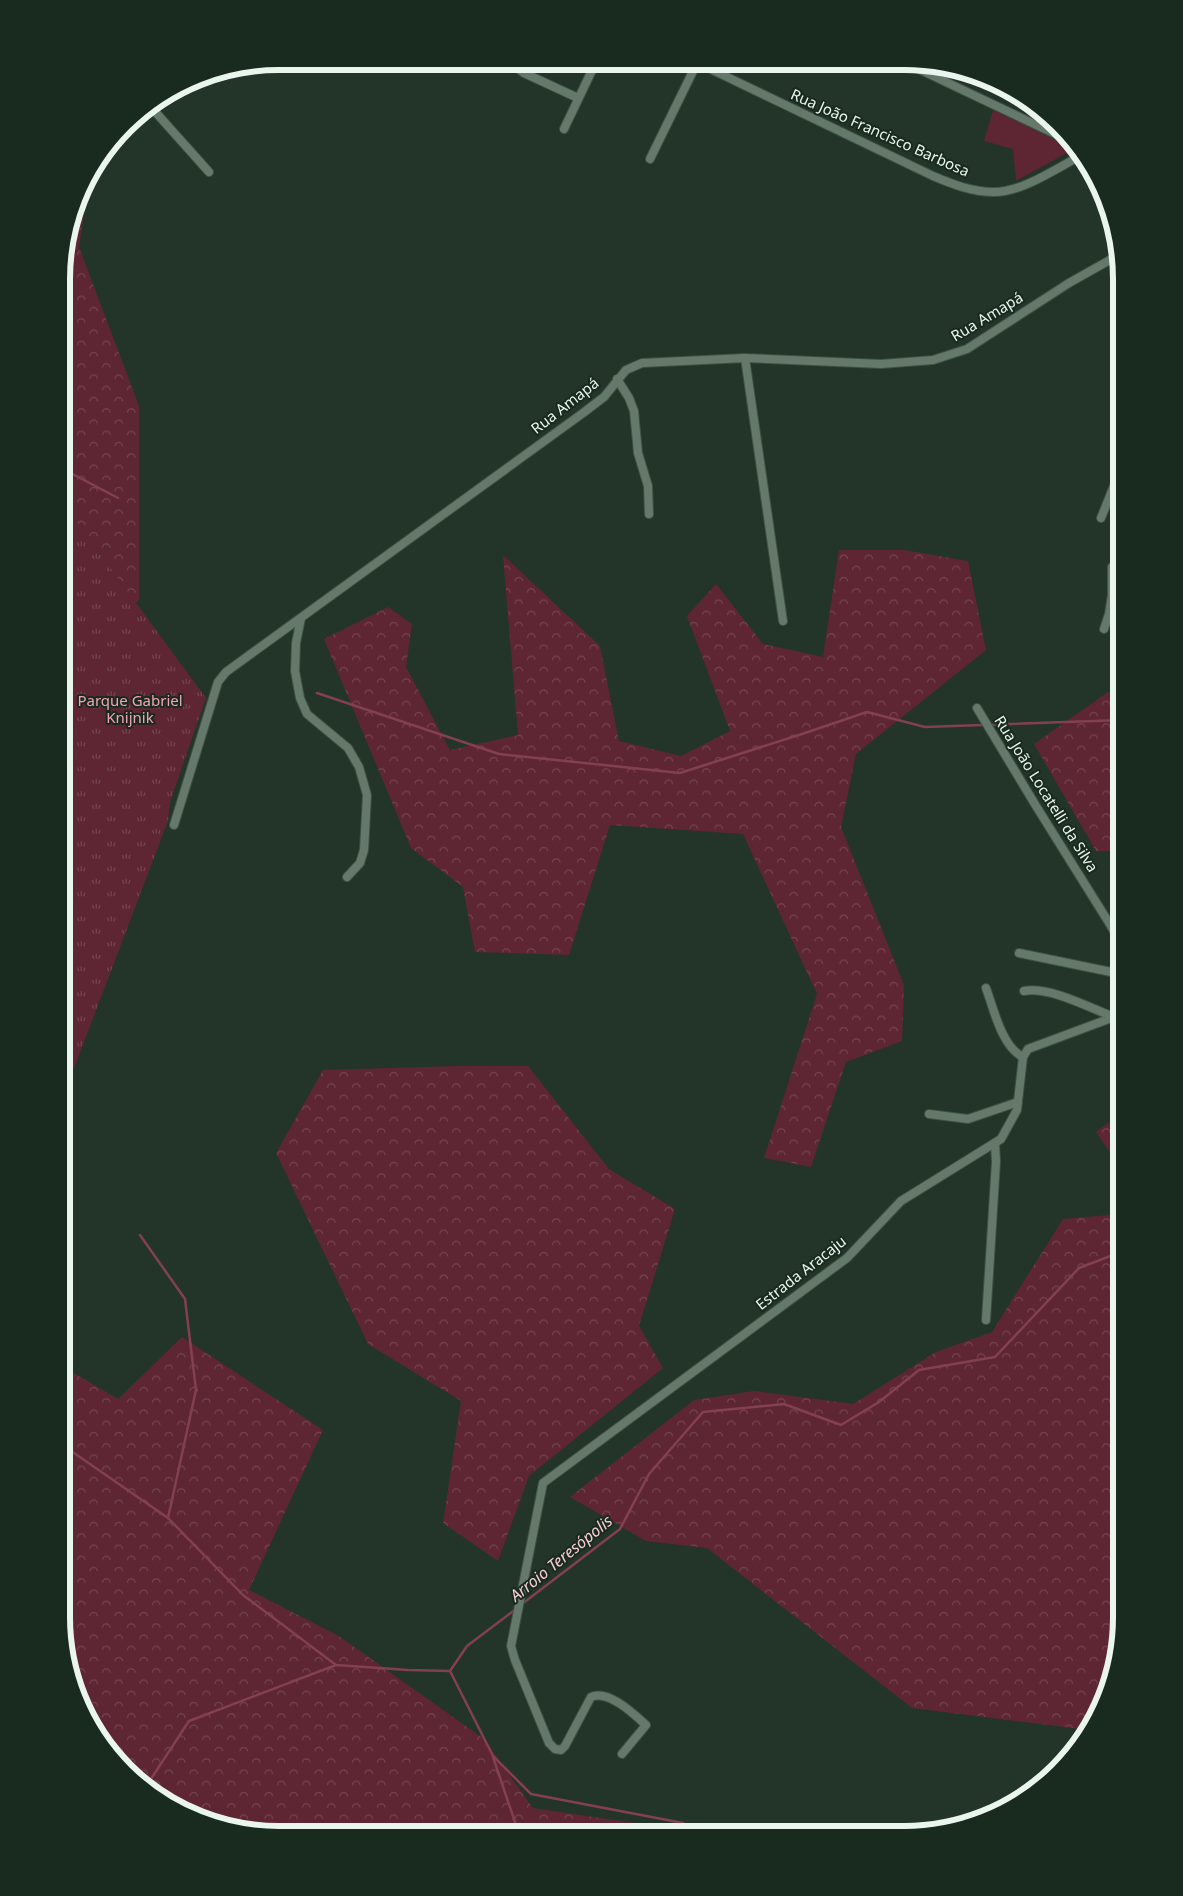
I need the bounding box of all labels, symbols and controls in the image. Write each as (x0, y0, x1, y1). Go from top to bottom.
street label: Rua João Francisco Barbosa (788, 84, 973, 181)
street label: Rua Amapá (947, 287, 1026, 345)
street label: Rua Amapá (526, 373, 602, 438)
park label: Parque Gabriel Knijnik (77, 690, 183, 727)
street label: Rua João Locatelli da Silva (990, 711, 1103, 876)
street label: Estrada Aracaju (751, 1231, 850, 1314)
water label: Arroio Teresópolis (504, 1510, 617, 1607)

